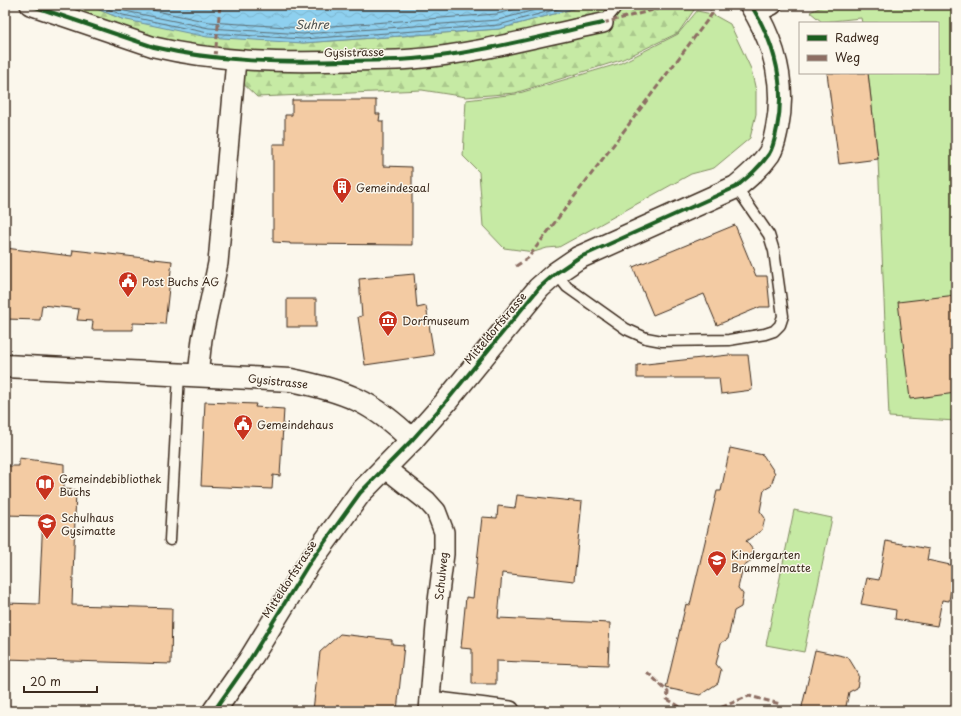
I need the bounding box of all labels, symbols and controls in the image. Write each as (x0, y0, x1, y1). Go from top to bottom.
water label: Suhre (295, 15, 329, 33)
legend (799, 22, 939, 74)
text: Radweg (835, 28, 879, 46)
street label: Gysistrasse (324, 43, 384, 61)
text: Weg (835, 48, 860, 66)
building icon: Gemeindesaal (331, 176, 353, 204)
place label: Gemeindesaal (356, 179, 430, 196)
public building icon: Post Buchs AG (117, 270, 139, 298)
place label: Post Buchs AG (142, 273, 219, 290)
street label: Mitteldorfstrasse (460, 288, 530, 368)
museum icon: Dorfmuseum (377, 309, 399, 337)
place label: Dorfmuseum (402, 312, 470, 329)
street label: Gysistrasse (247, 369, 309, 393)
public building icon: Gemeindehaus (232, 413, 254, 441)
place label: Gemeindehaus (257, 416, 333, 433)
place label: Gemeindebibliothek Buchs (59, 470, 162, 500)
library icon: Gemeindebibliothek Buchs (34, 473, 56, 501)
place label: Schulhaus Gysimatte (61, 509, 116, 539)
school or university icon: Schulhaus Gysimatte (36, 512, 58, 540)
street label: Mitteldorfstrasse (257, 537, 321, 621)
place label: Kindergarten Brummelmatte (731, 546, 811, 576)
school or university icon: Kindergarten Brummelmatte (706, 549, 728, 577)
street label: Schulweg (430, 551, 452, 601)
scale bar (24, 668, 97, 694)
text: 20 m (30, 672, 61, 690)

